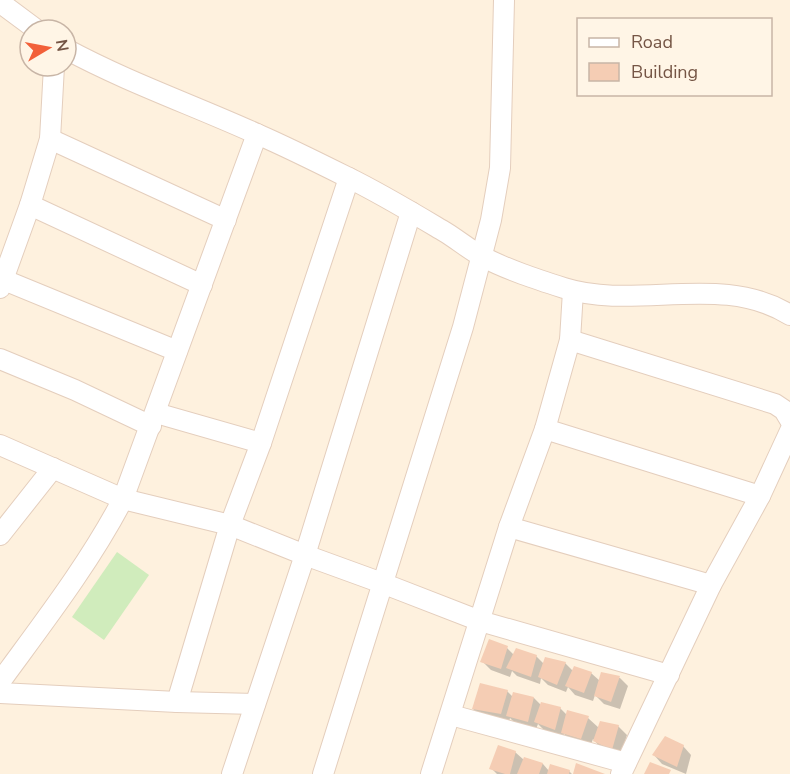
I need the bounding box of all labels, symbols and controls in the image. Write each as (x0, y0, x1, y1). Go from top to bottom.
north arrow (18, 18, 78, 78)
legend (577, 18, 772, 96)
text: Road (631, 30, 673, 54)
text: N (50, 38, 74, 53)
text: Building (631, 60, 698, 84)

